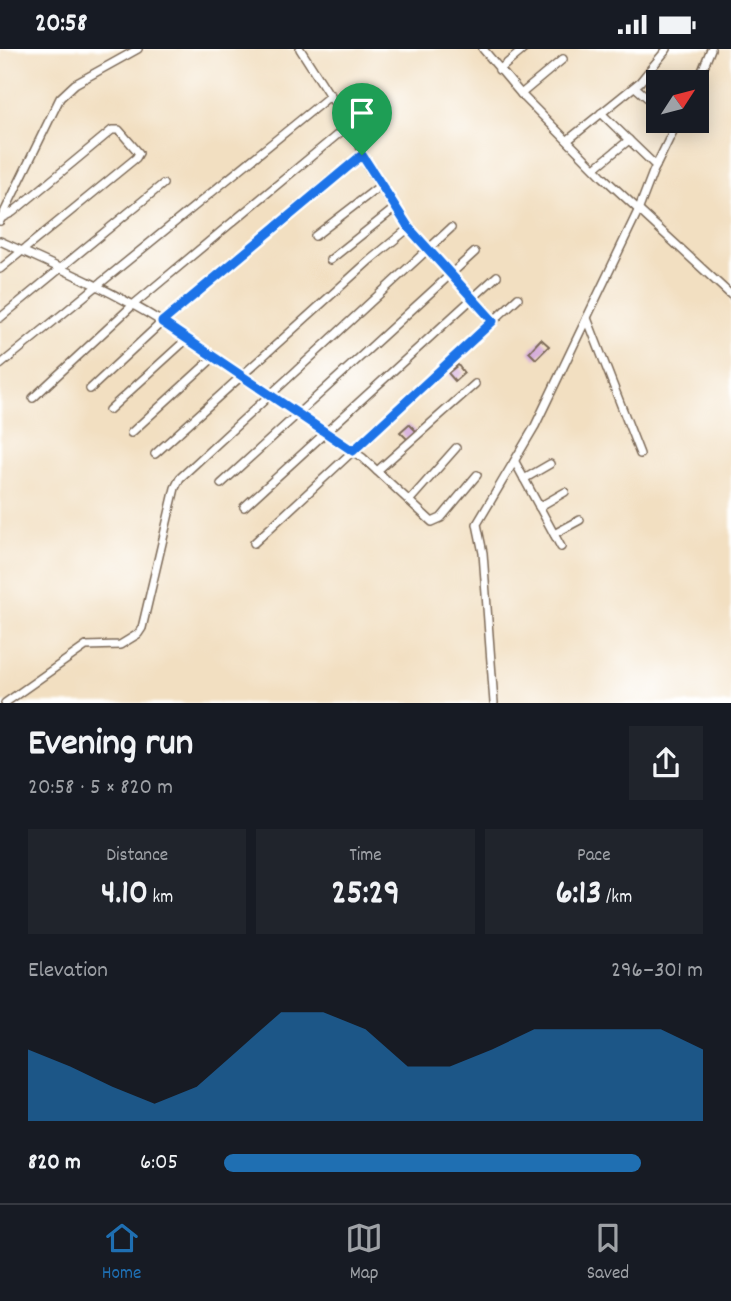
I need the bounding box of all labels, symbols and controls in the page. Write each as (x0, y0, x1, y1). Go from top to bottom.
text: 20:58 (35, 6, 87, 43)
north arrow (646, 70, 709, 133)
map controls (646, 70, 709, 133)
pin (332, 83, 392, 155)
icon: arrive (343, 94, 381, 132)
text: Evening run (28, 718, 193, 773)
button: share (629, 726, 703, 800)
text: 20:58 · 5 × 820 m (28, 772, 173, 805)
text: Distance (106, 843, 168, 870)
text: Time (349, 843, 382, 870)
text: Pace (577, 843, 611, 870)
text: 4.10 (101, 870, 148, 920)
text: 25:29 (331, 870, 400, 920)
text: 6:13 (555, 870, 602, 920)
text: km (148, 885, 173, 912)
text: /km (602, 885, 632, 912)
text: Elevation (28, 955, 108, 988)
text: 296–301 m (611, 955, 703, 988)
text: 820 m (28, 1147, 81, 1180)
text: 6:05 (140, 1147, 178, 1180)
tab: Home (102, 1219, 141, 1288)
tab: Map (345, 1219, 383, 1288)
tab: Saved (587, 1219, 629, 1288)

